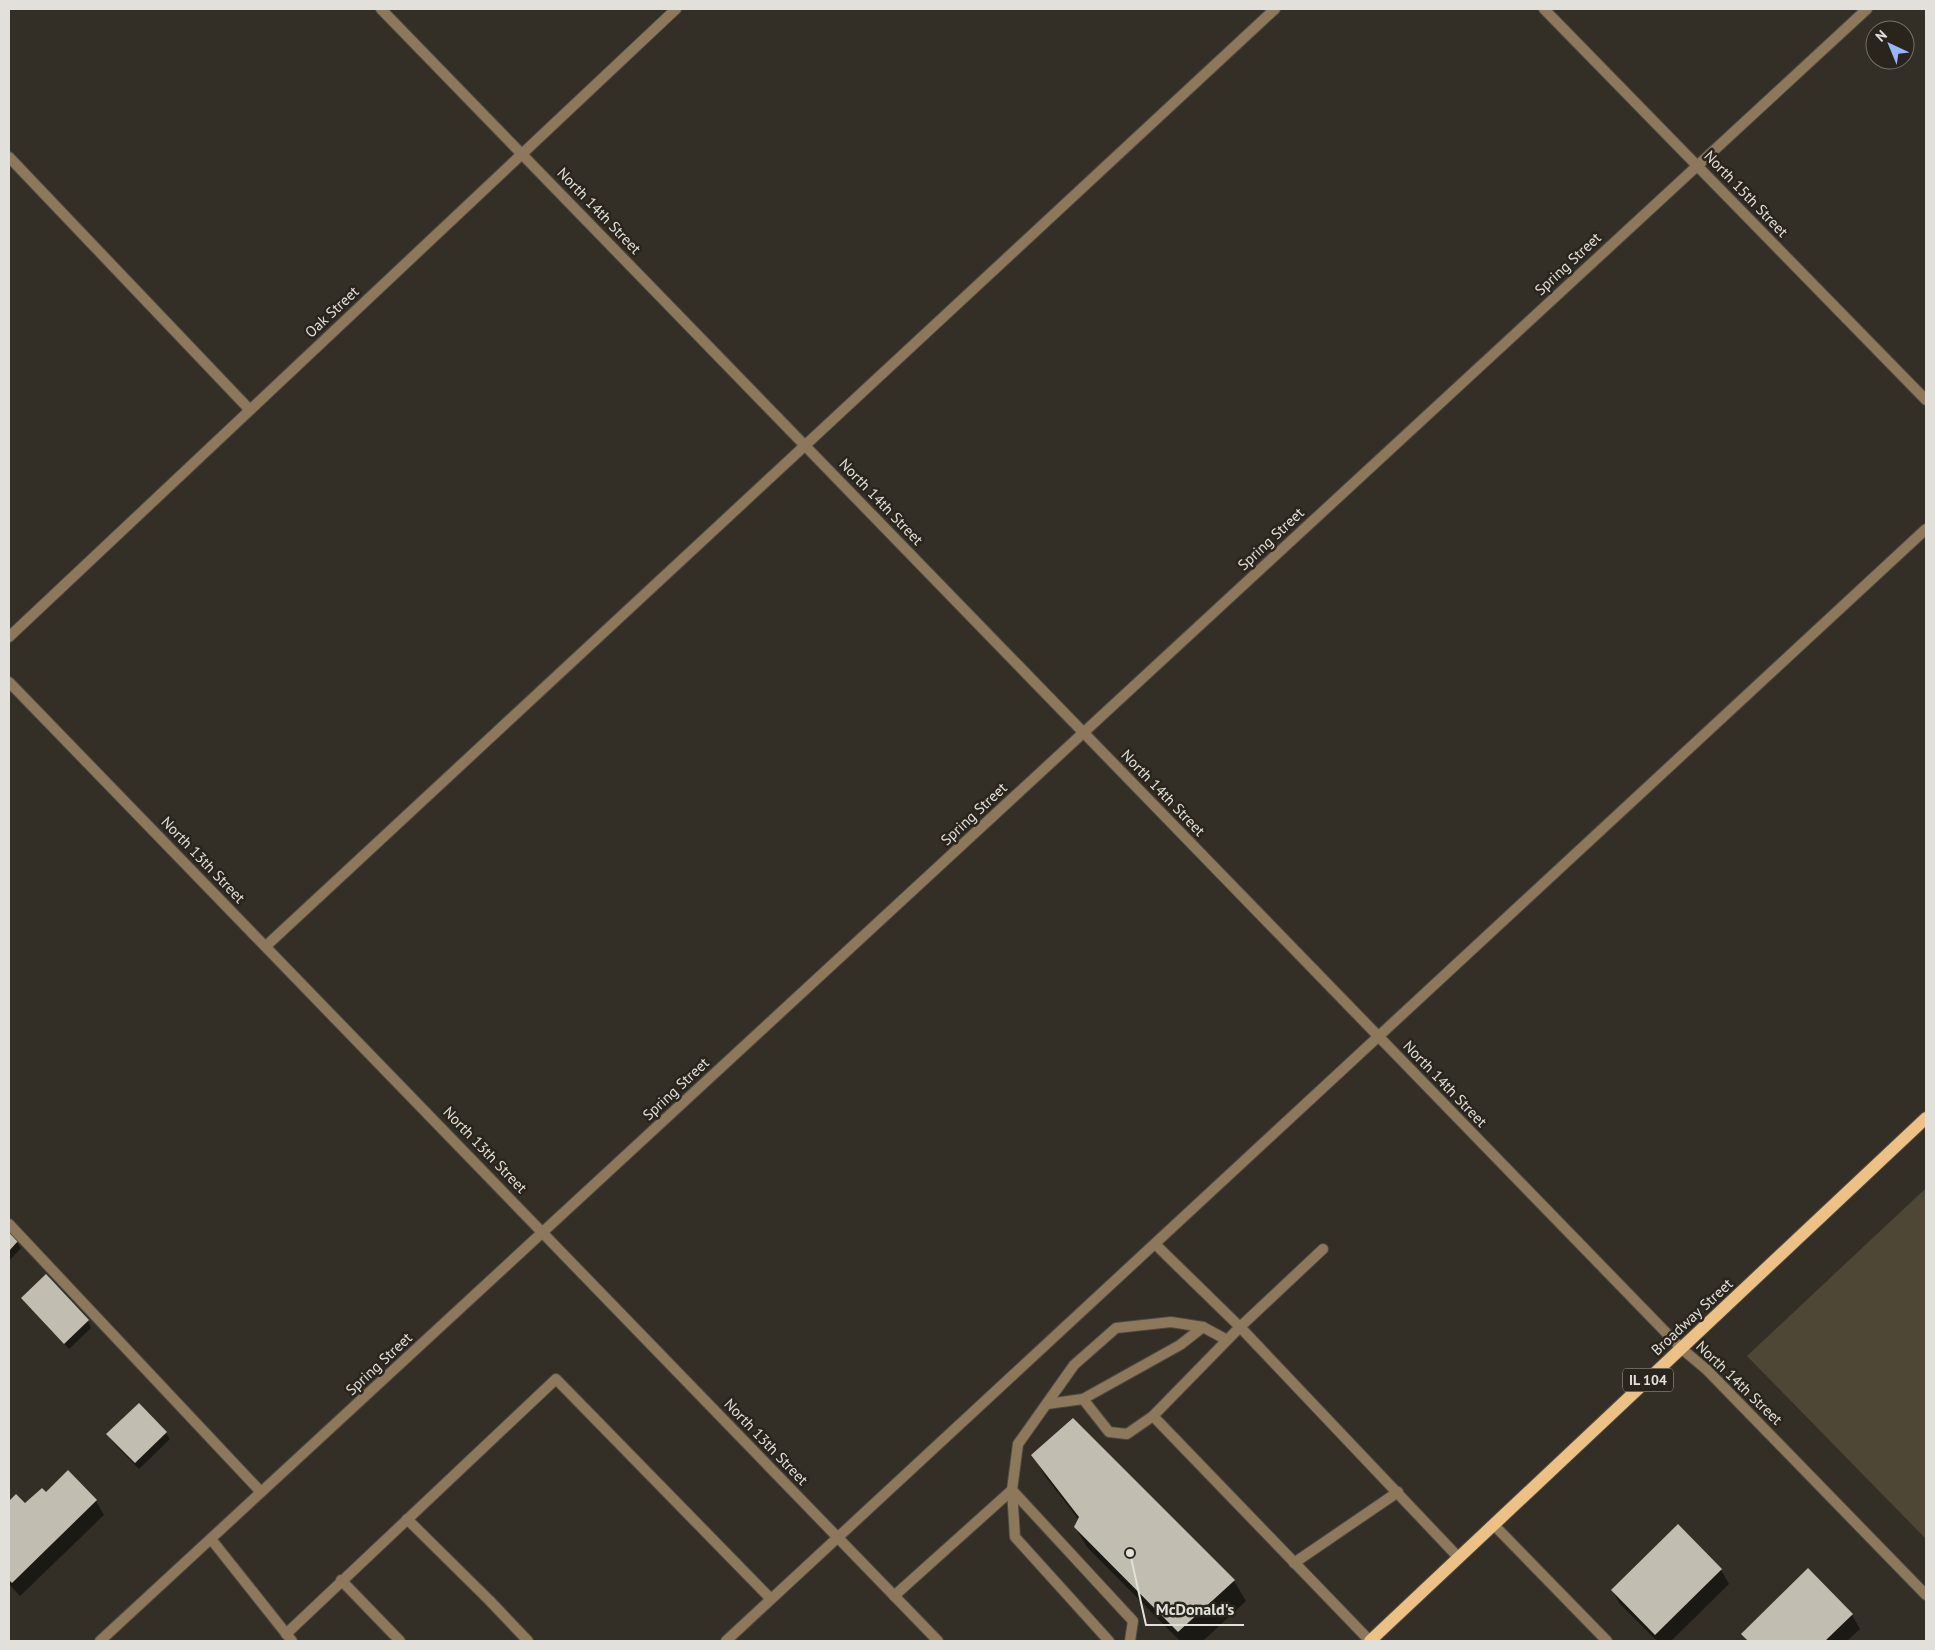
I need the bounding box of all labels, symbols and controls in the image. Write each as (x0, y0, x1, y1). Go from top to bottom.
north arrow (1865, 20, 1915, 70)
text: N (1871, 26, 1891, 45)
street label: North 15th Street (1700, 146, 1792, 241)
street label: North 14th Street (553, 163, 645, 258)
street label: Spring Street (1531, 228, 1605, 299)
street label: Oak Street (301, 282, 363, 341)
street label: North 14th Street (835, 454, 927, 549)
street label: Spring Street (1234, 503, 1308, 574)
street label: North 14th Street (1117, 745, 1209, 840)
street label: Spring Street (937, 778, 1011, 849)
street label: North 13th Street (157, 812, 249, 907)
street label: North 14th Street (1399, 1036, 1491, 1131)
street label: Spring Street (639, 1053, 713, 1124)
street label: North 13th Street (439, 1102, 531, 1197)
street label: Broadway Street (1647, 1274, 1736, 1359)
street label: Spring Street (342, 1328, 416, 1399)
street label: North 14th Street (1692, 1337, 1787, 1429)
road number: IL 104 (1623, 1368, 1673, 1392)
street label: North 13th Street (720, 1394, 812, 1489)
callout: McDonald's (1146, 1594, 1244, 1625)
text: McDonald's (1156, 1599, 1234, 1619)

